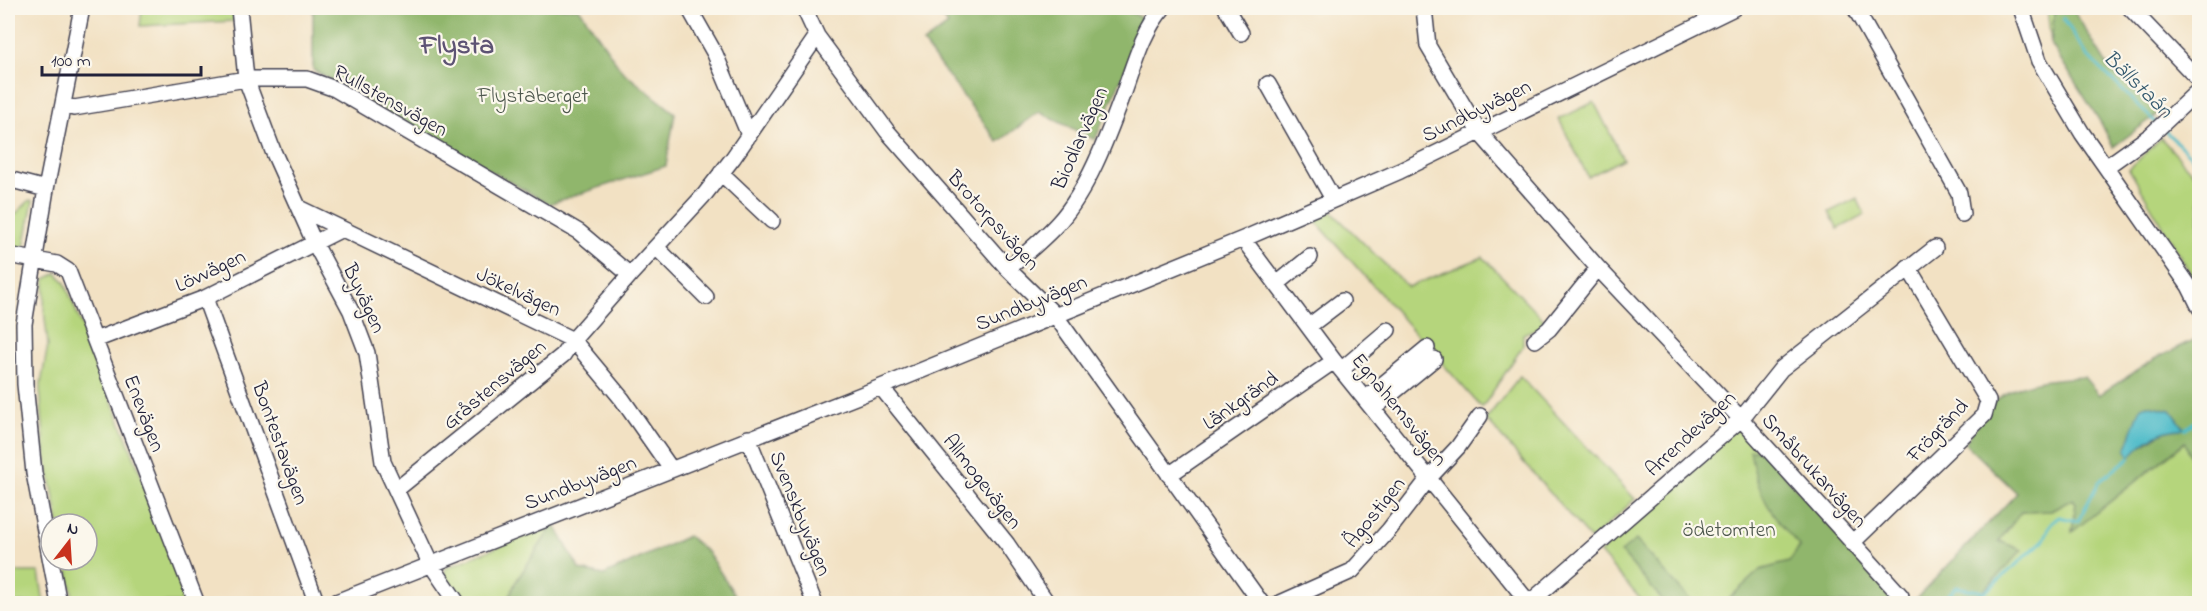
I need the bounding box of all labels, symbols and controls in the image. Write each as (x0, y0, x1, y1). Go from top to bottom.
district label: Flysta (418, 27, 494, 66)
scale bar (42, 39, 201, 77)
water label: Bällstaån (2095, 44, 2180, 128)
text: 100 m (51, 49, 91, 75)
street label: Rullstensvägen (326, 58, 453, 147)
street label: Sundbyvägen (1417, 72, 1537, 153)
park label: Flystaberget (477, 82, 588, 114)
street label: Biodlarvägen (1044, 82, 1119, 197)
street label: Brotorpsvägen (937, 164, 1046, 280)
street label: Lövvägen (171, 242, 252, 303)
street label: Byvägen (332, 258, 392, 339)
street label: Jökelvägen (470, 260, 566, 327)
street label: Sundbyvägen (971, 268, 1093, 342)
street label: Gråstensvägen (437, 333, 555, 439)
street label: Egnahemsvägen (1342, 347, 1454, 475)
street label: Länkgränd (1197, 364, 1287, 440)
street label: Enevägen (113, 371, 172, 457)
street label: Bontestavägen (241, 377, 315, 510)
street label: Arrendevägen (1639, 384, 1745, 486)
street label: Frögränd (1900, 393, 1978, 472)
street label: Småbrukarvägen (1752, 407, 1873, 537)
street label: Allmogevägen (933, 428, 1028, 538)
street label: Svenskbyvägen (759, 447, 838, 582)
street label: Sundbyvägen (520, 449, 642, 521)
street label: Ägostigen (1337, 471, 1415, 557)
north arrow (39, 512, 99, 572)
park label: ödetomten (1682, 516, 1776, 546)
text: N (64, 517, 82, 543)

